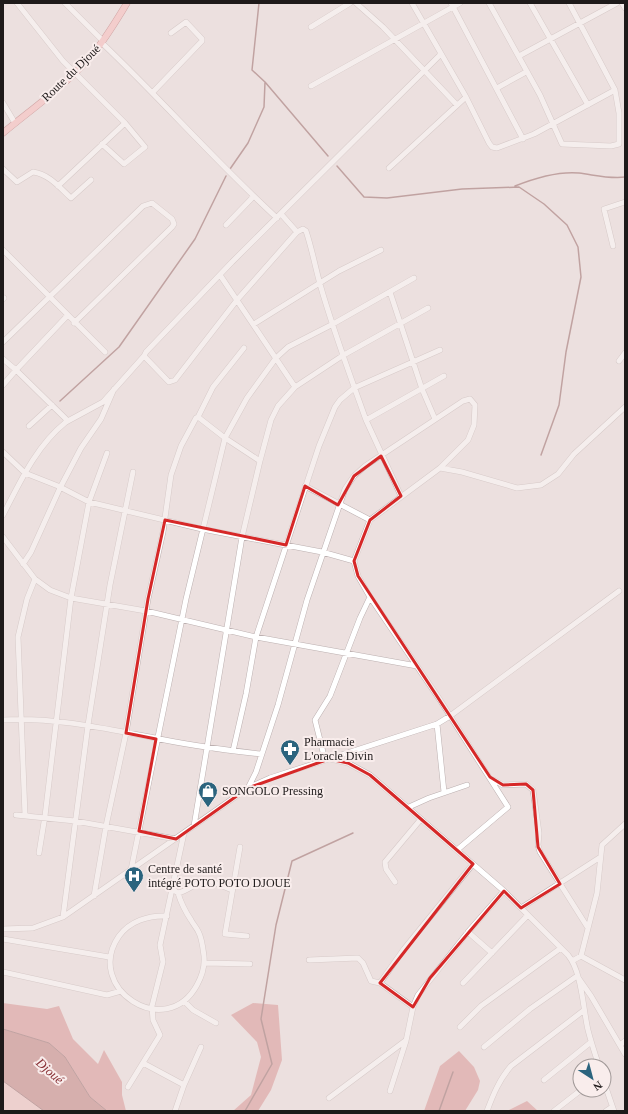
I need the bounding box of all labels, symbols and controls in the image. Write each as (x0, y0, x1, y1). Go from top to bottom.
street label: Route du Djoué (39, 42, 103, 104)
place label: Pharmacie L'oracle Divin (304, 735, 373, 763)
pharmacy icon: Pharmacie L'oracle Divin (279, 738, 301, 766)
shop icon: SONGOLO Pressing (197, 780, 219, 808)
place label: SONGOLO Pressing (222, 784, 323, 798)
place label: Centre de santé intégré POTO POTO DJOUE (148, 862, 291, 890)
hospital icon: Centre de santé intégré POTO POTO DJOUE (123, 865, 145, 893)
water label: Djoué (32, 1054, 68, 1088)
north arrow (572, 1058, 612, 1098)
text: N (591, 1079, 605, 1093)

